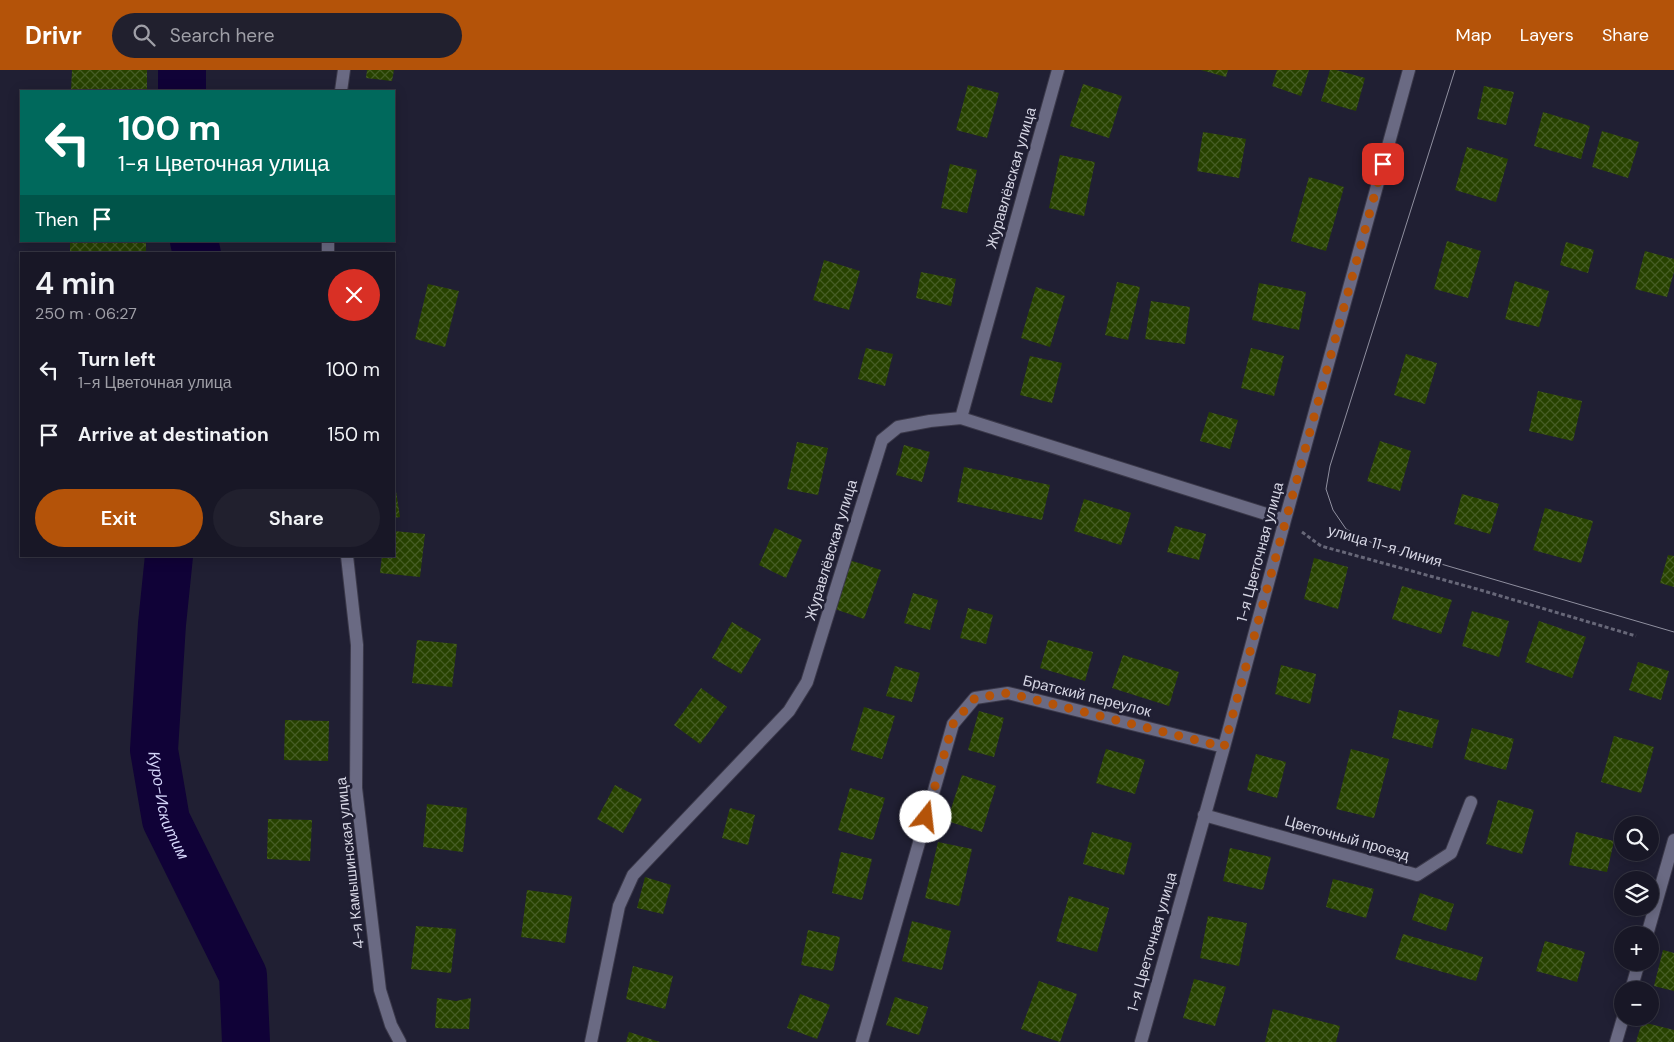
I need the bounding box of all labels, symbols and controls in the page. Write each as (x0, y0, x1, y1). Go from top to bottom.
search box (112, 13, 462, 58)
text: Drivr (25, 20, 82, 51)
icon: search (130, 21, 158, 49)
text: Search here (170, 23, 275, 48)
text: Map (1456, 23, 1492, 47)
text: Layers (1520, 23, 1574, 47)
text: Share (1602, 23, 1649, 47)
street label: Журавлёвская улица (981, 104, 1041, 251)
text: 100 m (118, 105, 221, 151)
icon: left (35, 110, 100, 175)
pin (1362, 143, 1404, 185)
text: 1-я Цветочная улица (118, 149, 329, 178)
icon: arrive (1369, 150, 1397, 178)
icon: arrive (88, 205, 116, 233)
text: Then (35, 207, 78, 232)
text: 4 min (35, 264, 115, 303)
button: close (328, 269, 380, 321)
text: 250 m · 06:27 (35, 303, 137, 324)
text: Turn left (78, 347, 156, 372)
icon: left (35, 356, 63, 384)
text: 100 m (326, 357, 380, 382)
text: 1-я Цветочная улица (78, 372, 232, 393)
icon: arrive (35, 421, 63, 449)
text: Arrive at destination (78, 422, 269, 447)
text: 150 m (328, 422, 380, 447)
street label: Журавлёвская улица (800, 476, 862, 623)
street label: 1-я Цветочная улица (1232, 479, 1288, 624)
button: Exit (35, 489, 203, 547)
button: Share (213, 489, 380, 547)
street label: улица 11-я Линия (1326, 520, 1444, 572)
street label: Братский переулок (1021, 670, 1154, 722)
water label: Куро-Искитим (143, 749, 194, 863)
street label: 4-я Камышинская улица (331, 776, 369, 950)
position arrow (899, 790, 951, 842)
street label: Цветочный проезд (1282, 811, 1412, 865)
map controls (1614, 816, 1659, 1026)
button: search (1614, 816, 1659, 861)
street label: 1-я Цветочная улица (1123, 869, 1182, 1014)
button: layers (1614, 871, 1659, 916)
button: + (1614, 926, 1659, 971)
button: − (1614, 981, 1659, 1026)

